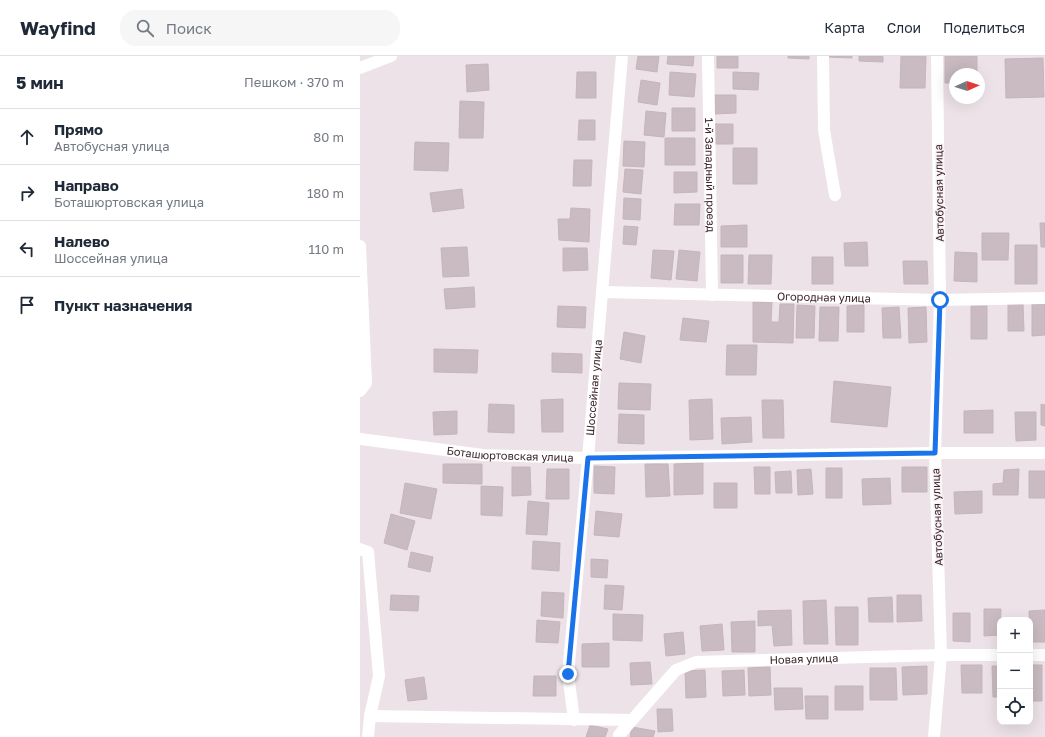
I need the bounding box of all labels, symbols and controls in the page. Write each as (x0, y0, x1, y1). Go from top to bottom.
search box (120, 10, 400, 46)
text: Wayfind (20, 16, 96, 39)
icon: search (134, 17, 156, 39)
text: Поиск (166, 19, 212, 37)
text: Карта (824, 19, 865, 36)
text: Слои (887, 19, 921, 36)
text: Поделиться (943, 19, 1025, 36)
north arrow (949, 68, 985, 104)
text: 5 мин (16, 72, 64, 93)
text: Пешком · 370 m (244, 74, 344, 90)
street label: 1-й Западный проезд (703, 117, 718, 233)
text: Прямо (54, 120, 103, 138)
icon: ahead (16, 126, 38, 148)
text: 80 m (313, 129, 344, 145)
text: Автобусная улица (54, 138, 170, 154)
street label: Автобусная улица (931, 144, 946, 242)
text: Направо (54, 176, 119, 194)
icon: right (16, 182, 38, 204)
text: 180 m (307, 185, 344, 201)
text: Боташюртовская улица (54, 194, 204, 210)
text: Налево (54, 232, 110, 250)
icon: left (16, 238, 38, 260)
text: 110 m (309, 241, 344, 257)
text: Шоссейная улица (54, 250, 168, 266)
street label: Огородная улица (777, 289, 871, 304)
route start (931, 291, 949, 309)
icon: arrive (16, 294, 38, 316)
text: Пункт назначения (54, 296, 192, 314)
street label: Шоссейная улица (583, 339, 604, 436)
street label: Боташюртовская улица (446, 443, 574, 464)
street label: Автобусная улица (928, 468, 945, 566)
map controls (997, 617, 1033, 725)
button: + (997, 617, 1033, 653)
street label: Новая улица (769, 651, 838, 666)
button: − (997, 653, 1033, 689)
route end (559, 665, 577, 683)
button: locate (997, 689, 1033, 725)

